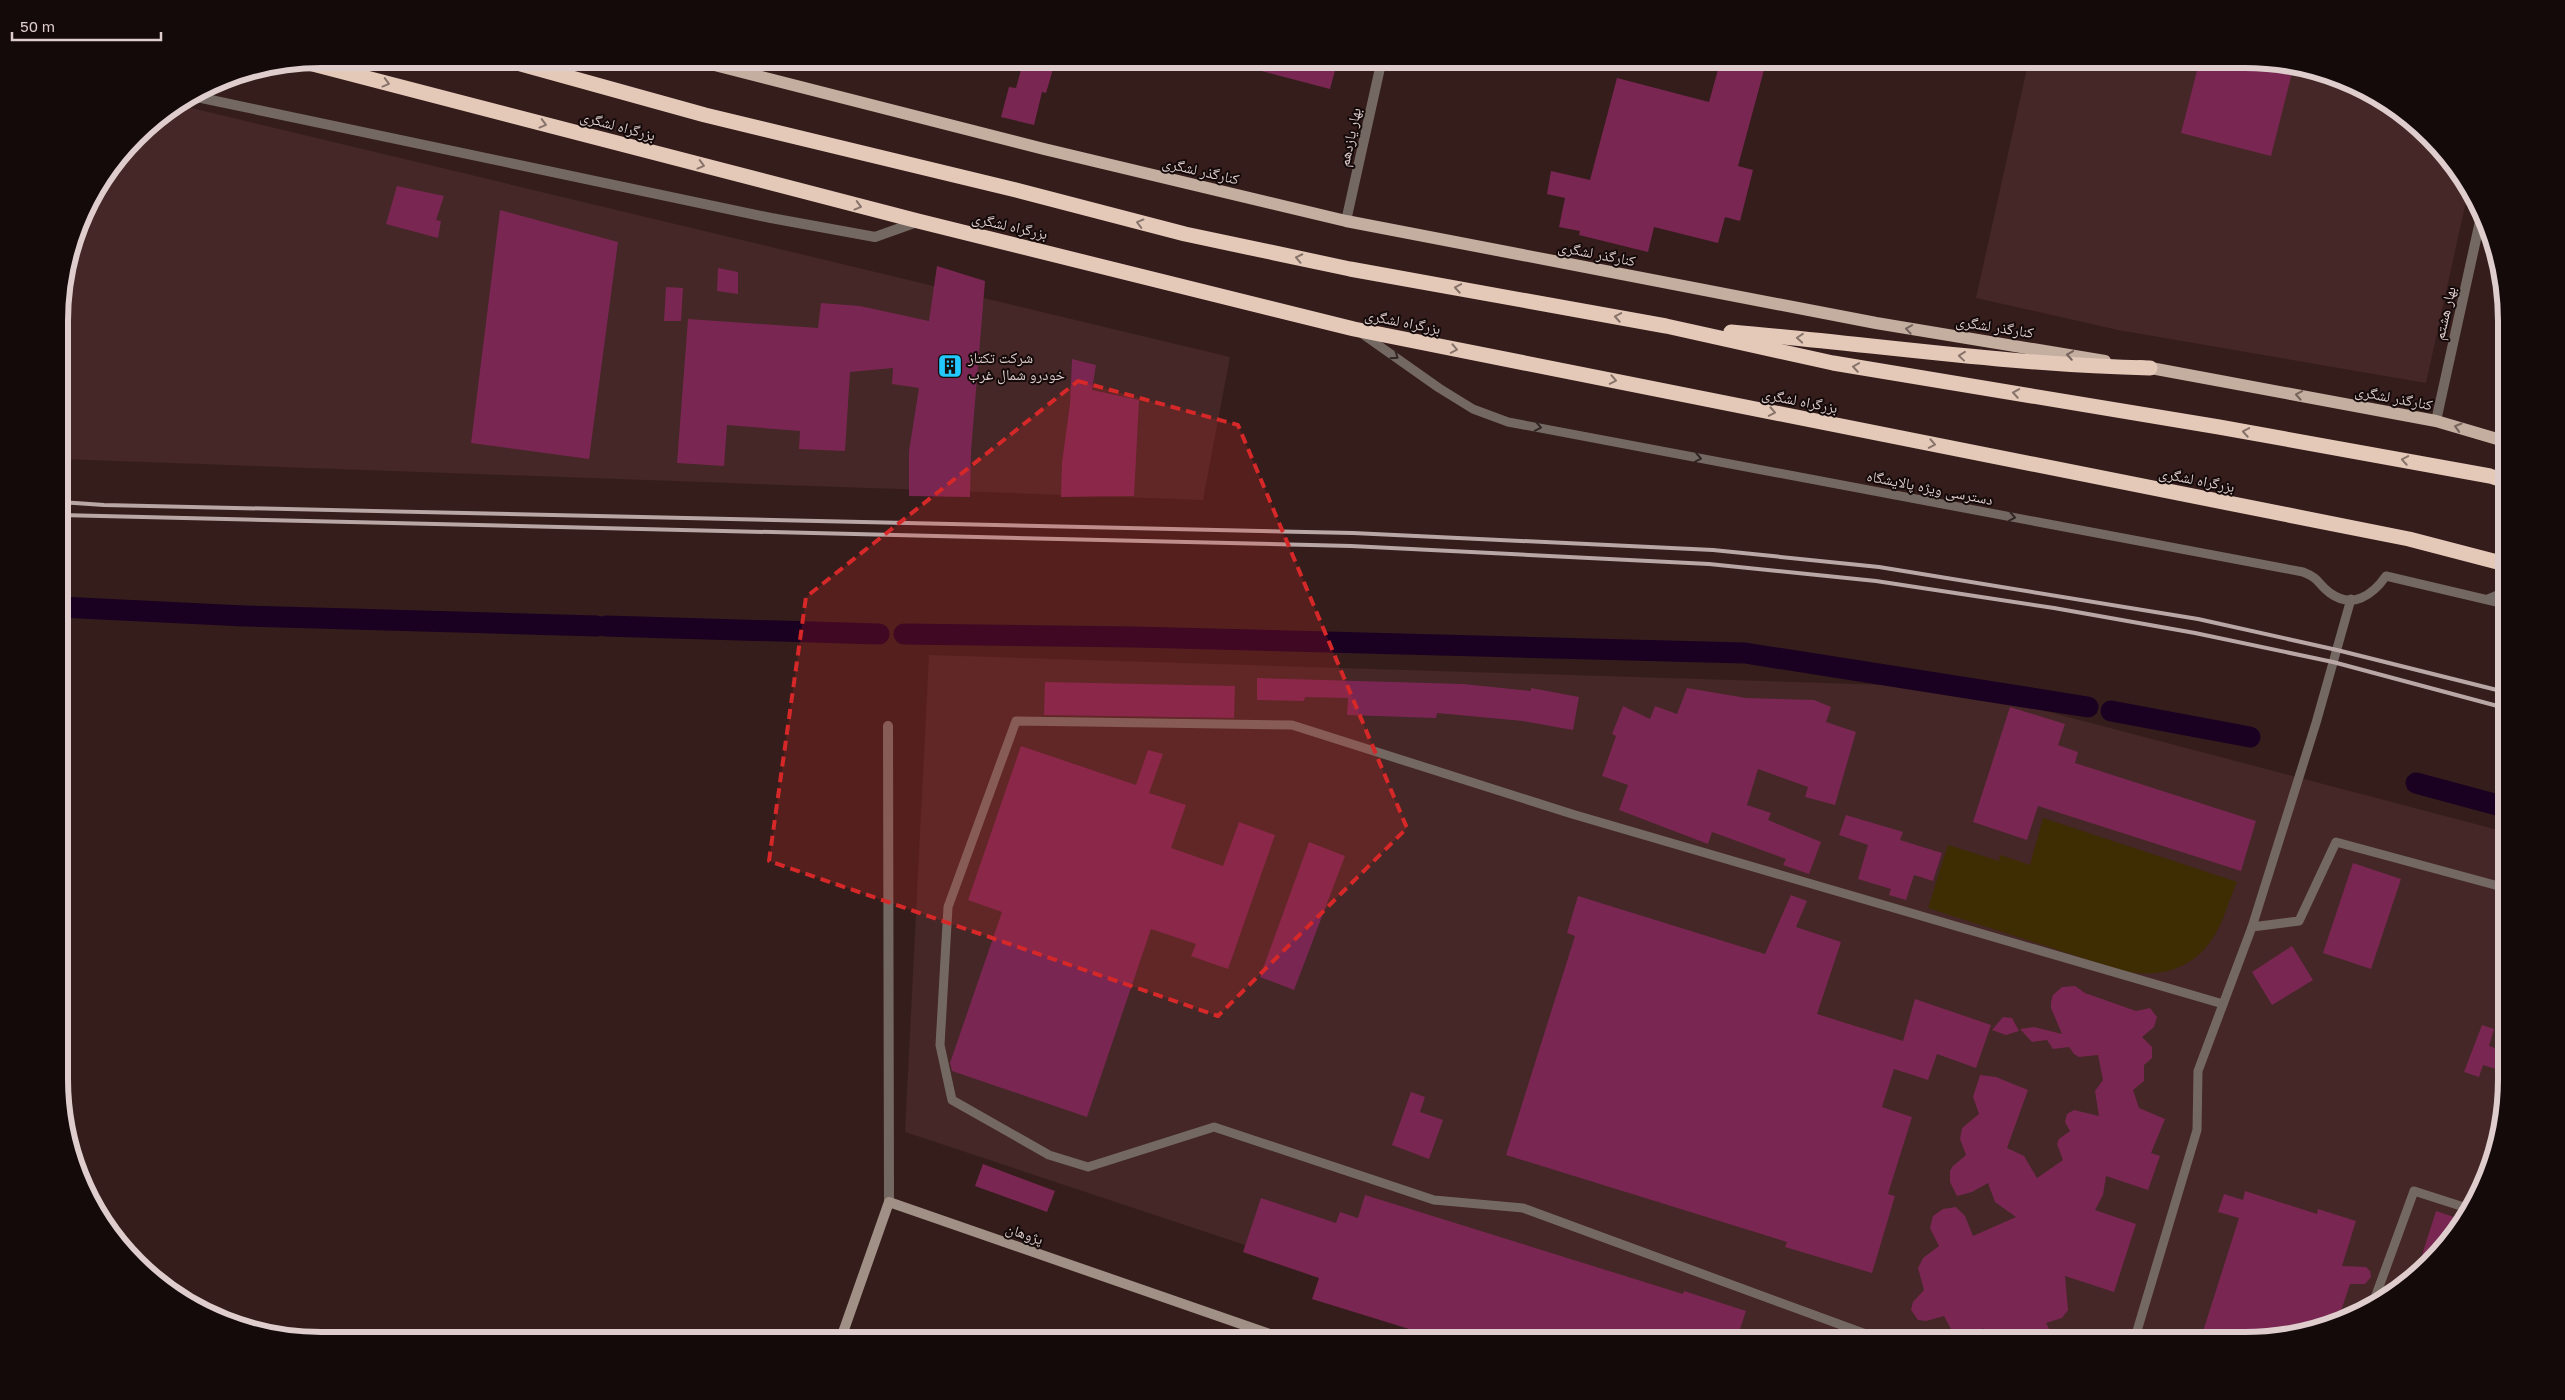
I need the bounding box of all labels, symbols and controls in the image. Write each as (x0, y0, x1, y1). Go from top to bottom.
scale bar (12, 10, 161, 42)
text: 50 m (20, 17, 55, 35)
one-way arrow (382, 77, 390, 88)
street label: بزرگراه لشگری (578, 106, 658, 146)
street label: بهار یازدهم (1334, 106, 1366, 168)
one-way arrow (539, 118, 548, 129)
street label: کنارگذر لشگری (1160, 152, 1241, 190)
one-way arrow (696, 159, 705, 170)
one-way arrow (853, 200, 862, 211)
street label: بزرگراه لشگری (970, 208, 1050, 244)
one-way arrow (1137, 218, 1145, 228)
street label: کنارگذر لشگری (1556, 237, 1637, 271)
one-way arrow (1294, 253, 1303, 264)
one-way arrow (1454, 284, 1463, 294)
street label: بهار هشتم (2429, 285, 2461, 342)
street label: بزرگراه لشگری (1363, 305, 1443, 339)
street label: کنارگذر لشگری (1955, 311, 2035, 343)
one-way arrow (1614, 313, 1623, 323)
one-way arrow (1905, 324, 1914, 334)
one-way arrow (1796, 333, 1804, 344)
one-way arrow (1449, 343, 1458, 353)
place label: شرکت تکتاز خودرو شمال غرب (967, 348, 1066, 385)
one-way arrow (1389, 350, 1398, 359)
one-way arrow (2065, 350, 2074, 360)
one-way arrow (1958, 351, 1966, 362)
building icon: شرکت تکتاز خودرو شمال غرب (937, 353, 963, 379)
one-way arrow (1852, 362, 1860, 372)
one-way arrow (1608, 375, 1617, 385)
street label: کنارگذر لشگری (2353, 381, 2434, 415)
street label: بزرگراه لشگری (1760, 384, 1840, 418)
one-way arrow (2012, 389, 2021, 399)
one-way arrow (2294, 391, 2303, 401)
one-way arrow (1768, 406, 1777, 417)
one-way arrow (1534, 422, 1543, 432)
one-way arrow (2454, 423, 2462, 433)
one-way arrow (2241, 427, 2250, 437)
one-way arrow (1927, 438, 1936, 448)
one-way arrow (1693, 452, 1702, 462)
one-way arrow (2401, 456, 2410, 466)
street label: بزرگراه لشگری (2157, 463, 2237, 497)
street label: دسترسی ویژه پالایشگاه (1865, 466, 1995, 510)
one-way arrow (2008, 511, 2017, 521)
street label: پژوهان (1003, 1218, 1046, 1250)

